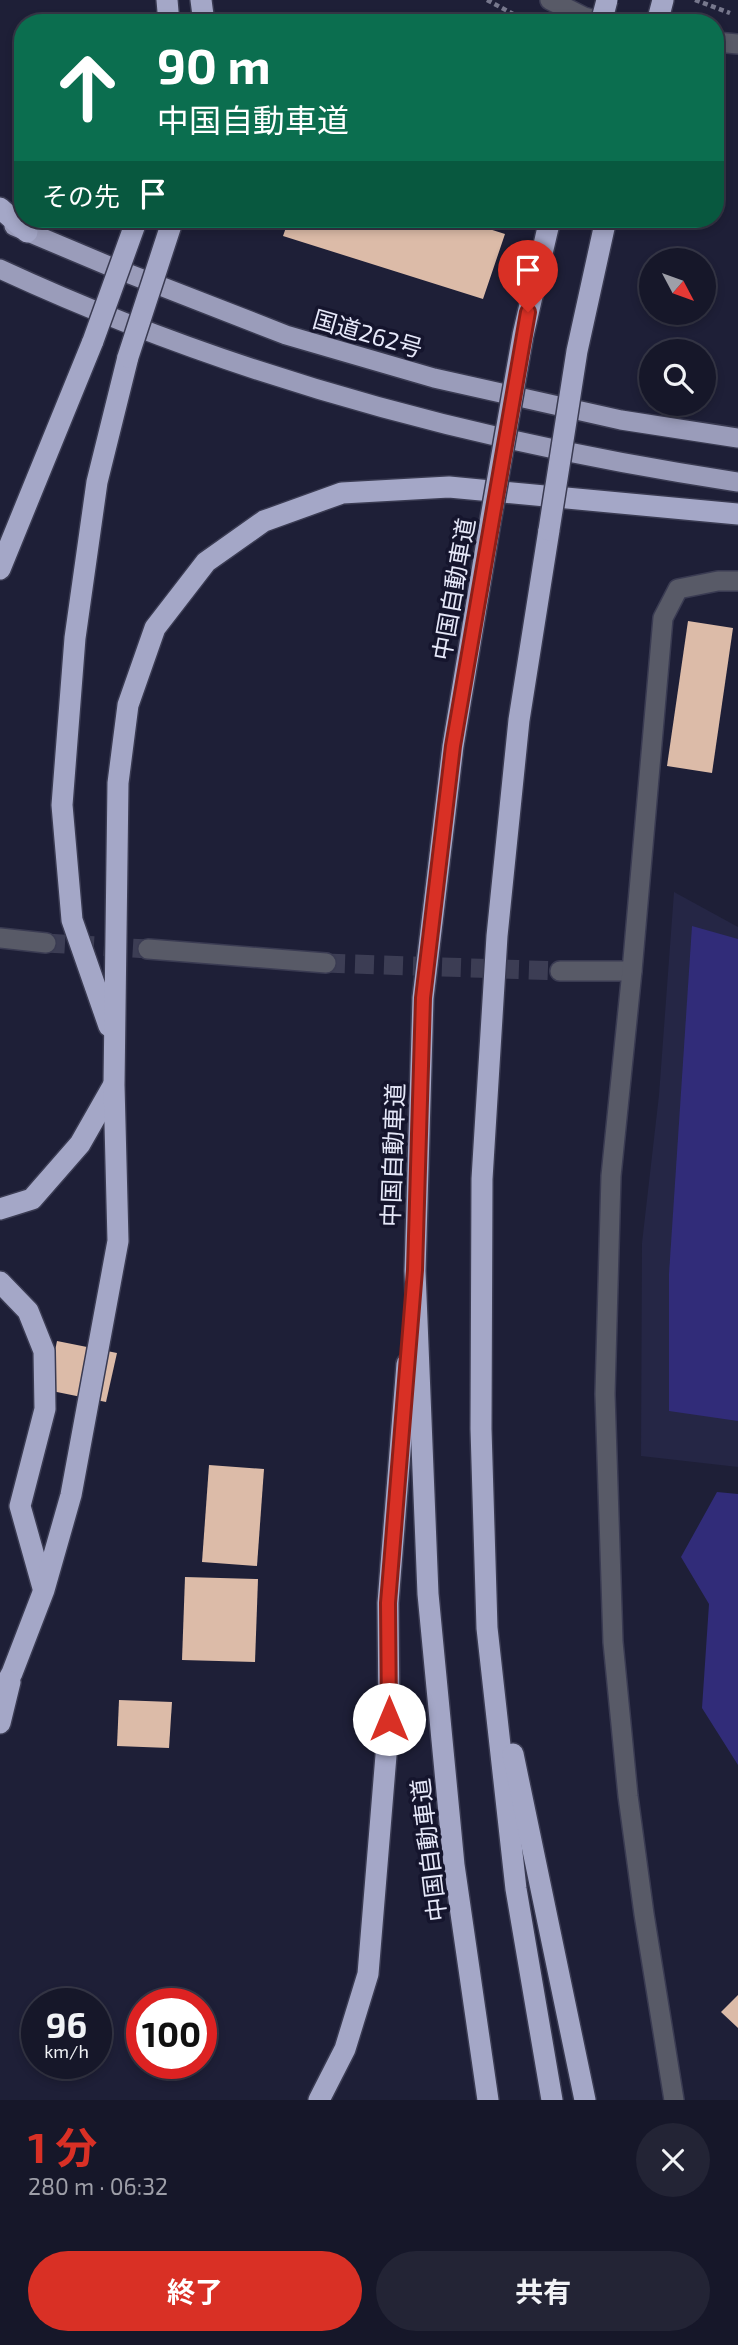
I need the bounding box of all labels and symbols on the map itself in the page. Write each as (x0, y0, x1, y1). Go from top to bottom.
pin (498, 240, 558, 312)
north arrow (639, 248, 716, 326)
street label: 国道262号 (310, 304, 426, 362)
street label: 中国自動車道 (426, 516, 480, 662)
street label: 中国自動車道 (375, 1083, 409, 1227)
position arrow (352, 1682, 426, 1756)
street label: 中国自動車道 (405, 1777, 451, 1923)
speed limit sign: 100 (126, 1988, 217, 2079)

